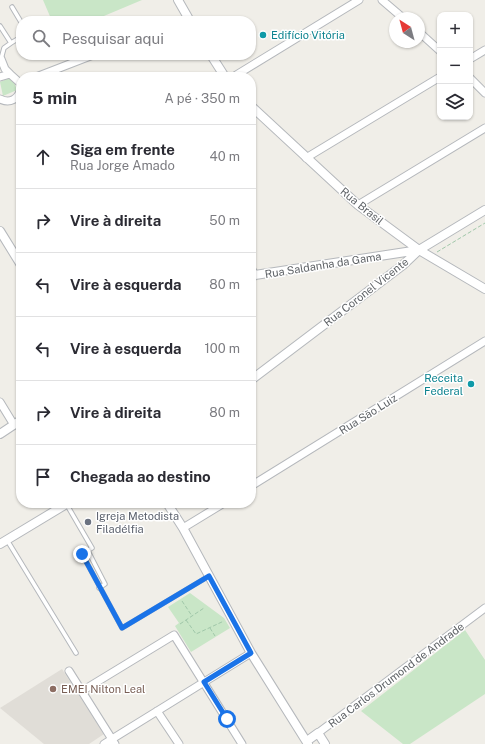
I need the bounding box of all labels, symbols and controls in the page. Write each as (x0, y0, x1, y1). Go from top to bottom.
north arrow (389, 12, 425, 48)
map controls (437, 12, 473, 120)
button: + (437, 12, 473, 48)
search box (16, 16, 256, 60)
icon: search (30, 27, 52, 49)
place label: Edifício Vitória (271, 29, 345, 41)
text: Pesquisar aqui (62, 30, 164, 47)
marker: Edifício Vitória (258, 30, 268, 40)
button: − (437, 48, 473, 84)
button: layers (437, 84, 473, 120)
text: 5 min (32, 88, 77, 108)
text: A pé · 350 m (164, 91, 240, 106)
text: Siga em frente (70, 141, 175, 158)
icon: ahead (32, 146, 54, 168)
text: 40 m (209, 149, 240, 164)
text: Rua Jorge Amado (70, 158, 175, 173)
street label: Rua Brasil (338, 185, 386, 227)
icon: right (32, 210, 54, 232)
text: Vire à direita (70, 212, 161, 229)
text: 50 m (209, 213, 240, 228)
street label: Rua Saldanha da Gama (264, 250, 382, 280)
street label: Rua Coronel Vicente (321, 255, 411, 329)
icon: left (32, 274, 54, 296)
text: Vire à esquerda (70, 276, 182, 293)
text: 80 m (209, 277, 240, 292)
icon: left (32, 338, 54, 360)
text: Vire à esquerda (70, 340, 182, 357)
text: 100 m (204, 341, 240, 356)
place label: Receita Federal (424, 372, 463, 397)
marker: Receita Federal (466, 379, 476, 389)
street label: Rua São Luiz (337, 392, 399, 436)
icon: right (32, 402, 54, 424)
text: Vire à direita (70, 404, 161, 421)
text: 80 m (209, 405, 240, 420)
icon: arrive (32, 466, 54, 488)
text: Chegada ao destino (70, 468, 211, 485)
place label: Igreja Metodista Filadélfia (96, 510, 179, 535)
marker: Igreja Metodista Filadélfia (83, 517, 93, 527)
route end (73, 545, 91, 563)
street label: Rua Carlos Drumond de Andrade (326, 620, 466, 730)
place label: EMEI Nilton Leal (61, 683, 145, 695)
marker: EMEI Nilton Leal (48, 684, 58, 694)
route start (218, 710, 236, 728)

